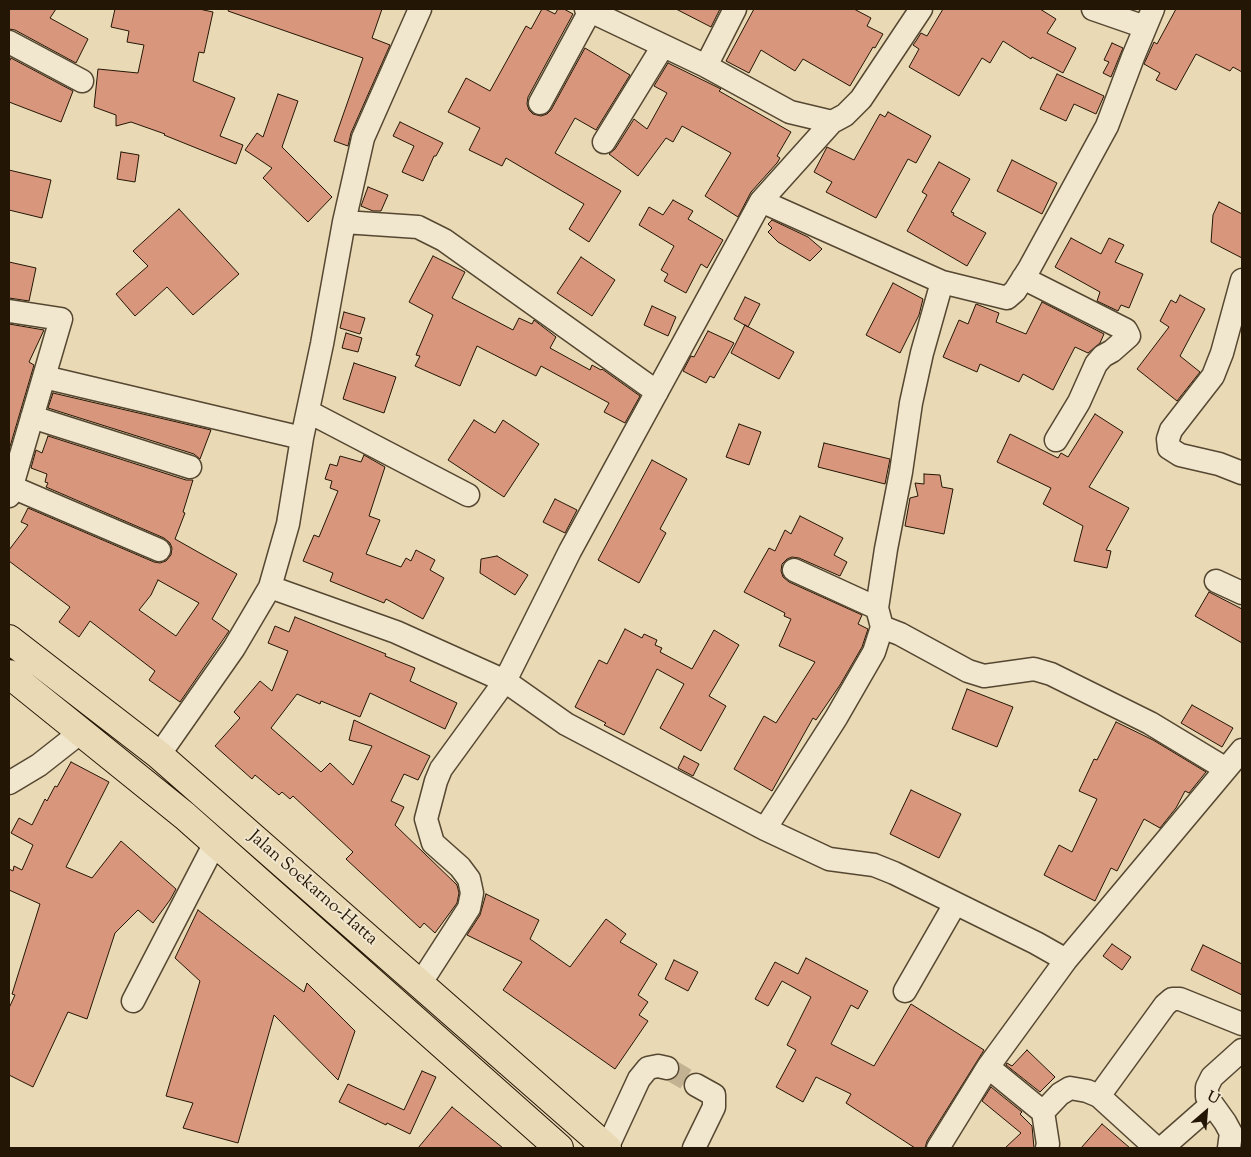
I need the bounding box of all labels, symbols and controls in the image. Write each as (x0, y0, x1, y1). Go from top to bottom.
street label: Jalan Soekarno-Hatta (243, 827, 381, 951)
north arrow (1181, 1087, 1231, 1137)
text: U (1203, 1087, 1222, 1110)

